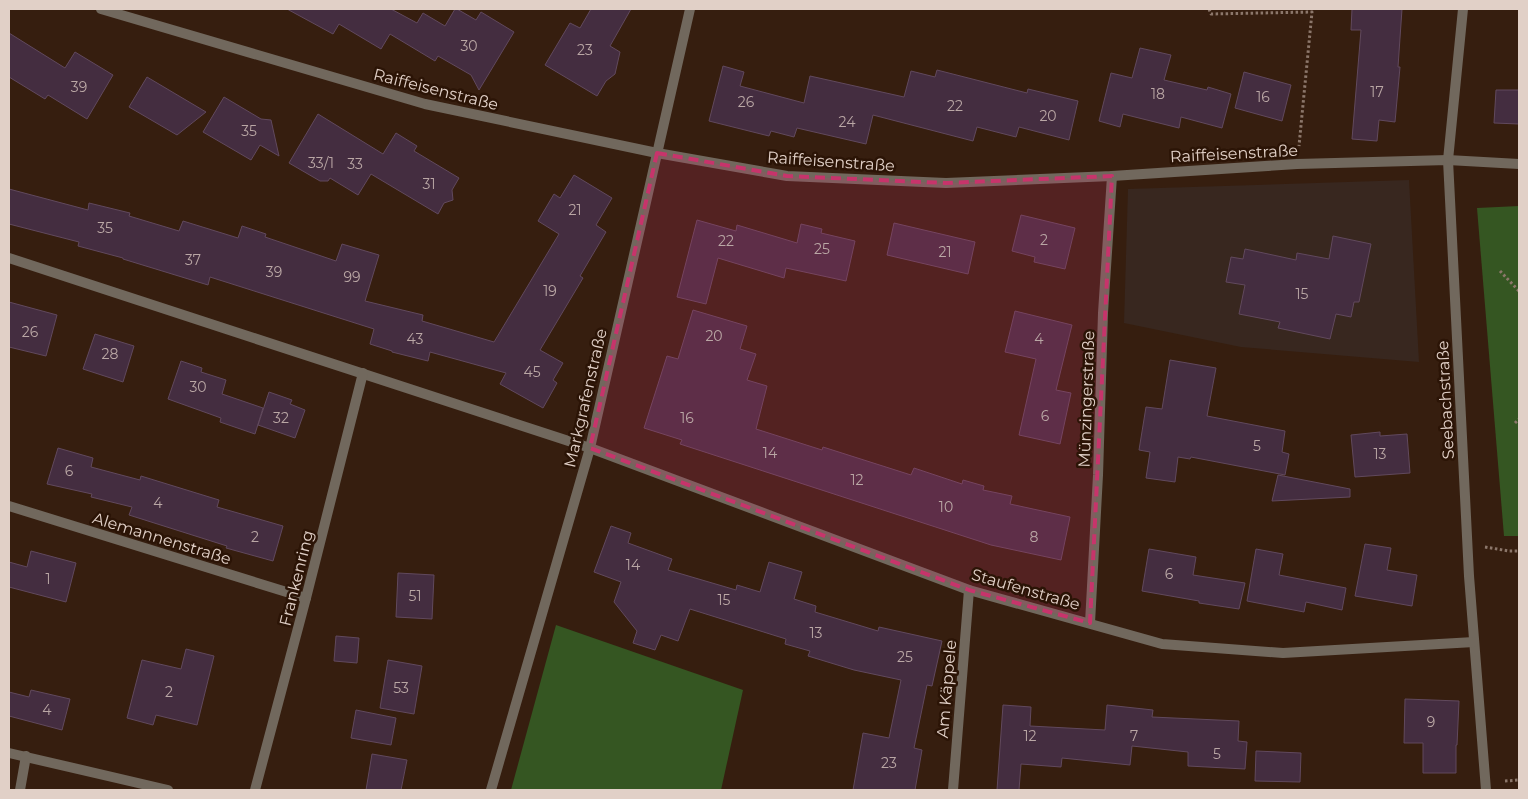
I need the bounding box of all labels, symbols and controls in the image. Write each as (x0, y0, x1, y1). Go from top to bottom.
house number: 30 (460, 37, 478, 55)
house number: 23 (577, 41, 593, 59)
street label: Raiffeisenstraße (371, 65, 500, 114)
house number: 39 (71, 78, 87, 96)
house number: 17 (1370, 83, 1384, 101)
house number: 18 (1151, 85, 1165, 103)
house number: 16 (1256, 88, 1270, 106)
house number: 26 (738, 93, 755, 111)
house number: 22 (947, 97, 963, 115)
house number: 20 (1039, 107, 1057, 125)
house number: 24 (839, 113, 856, 131)
house number: 35 (241, 122, 257, 140)
street label: Raiffeisenstraße (1170, 141, 1298, 166)
street label: Raiffeisenstraße (766, 148, 896, 175)
house number: 33/1 (308, 154, 334, 172)
house number: 33 (347, 155, 363, 173)
house number: 31 (423, 175, 435, 193)
house number: 21 (568, 201, 582, 219)
house number: 35 (97, 219, 113, 237)
house number: 2 (1040, 231, 1048, 249)
house number: 22 (718, 232, 734, 250)
house number: 25 (814, 240, 830, 258)
house number: 21 (938, 243, 952, 261)
house number: 37 (185, 251, 201, 269)
house number: 39 (266, 263, 282, 281)
house number: 99 (343, 268, 361, 286)
house number: 19 (543, 282, 557, 300)
house number: 15 (1296, 285, 1309, 303)
house number: 26 (22, 323, 39, 341)
street label: Markgrafenstraße (560, 327, 611, 469)
house number: 20 (705, 327, 723, 345)
house number: 43 (407, 330, 424, 348)
house number: 4 (1034, 330, 1044, 348)
street label: Münzingerstraße (1075, 330, 1098, 468)
street label: Seebachstraße (1433, 340, 1458, 460)
house number: 28 (102, 345, 119, 363)
house number: 45 (523, 363, 541, 381)
house number: 30 (189, 378, 207, 396)
house number: 6 (1041, 407, 1050, 425)
house number: 32 (273, 409, 289, 427)
house number: 16 (680, 409, 694, 427)
house number: 5 (1253, 437, 1261, 455)
house number: 14 (763, 444, 778, 462)
house number: 13 (1374, 445, 1387, 463)
house number: 6 (65, 462, 74, 480)
house number: 12 (850, 471, 864, 489)
house number: 4 (153, 494, 163, 512)
house number: 10 (939, 498, 953, 516)
street label: Alemannenstraße (90, 508, 233, 569)
house number: 2 (251, 528, 259, 546)
street label: Frankenring (275, 528, 318, 628)
house number: 8 (1030, 528, 1039, 546)
house number: 14 (626, 556, 641, 574)
street label: Staufenstraße (969, 565, 1082, 614)
house number: 6 (1165, 565, 1174, 583)
house number: 1 (45, 570, 51, 588)
house number: 51 (409, 587, 421, 605)
house number: 15 (718, 591, 731, 609)
house number: 13 (810, 624, 823, 642)
street label: Am Käppele (933, 639, 960, 739)
house number: 25 (897, 648, 913, 666)
house number: 53 (393, 679, 409, 697)
house number: 2 (165, 683, 173, 701)
house number: 4 (42, 701, 52, 719)
house number: 9 (1427, 713, 1435, 731)
house number: 12 (1023, 727, 1037, 745)
house number: 7 (1130, 727, 1138, 745)
house number: 5 (1213, 745, 1221, 763)
house number: 23 (881, 754, 897, 772)

